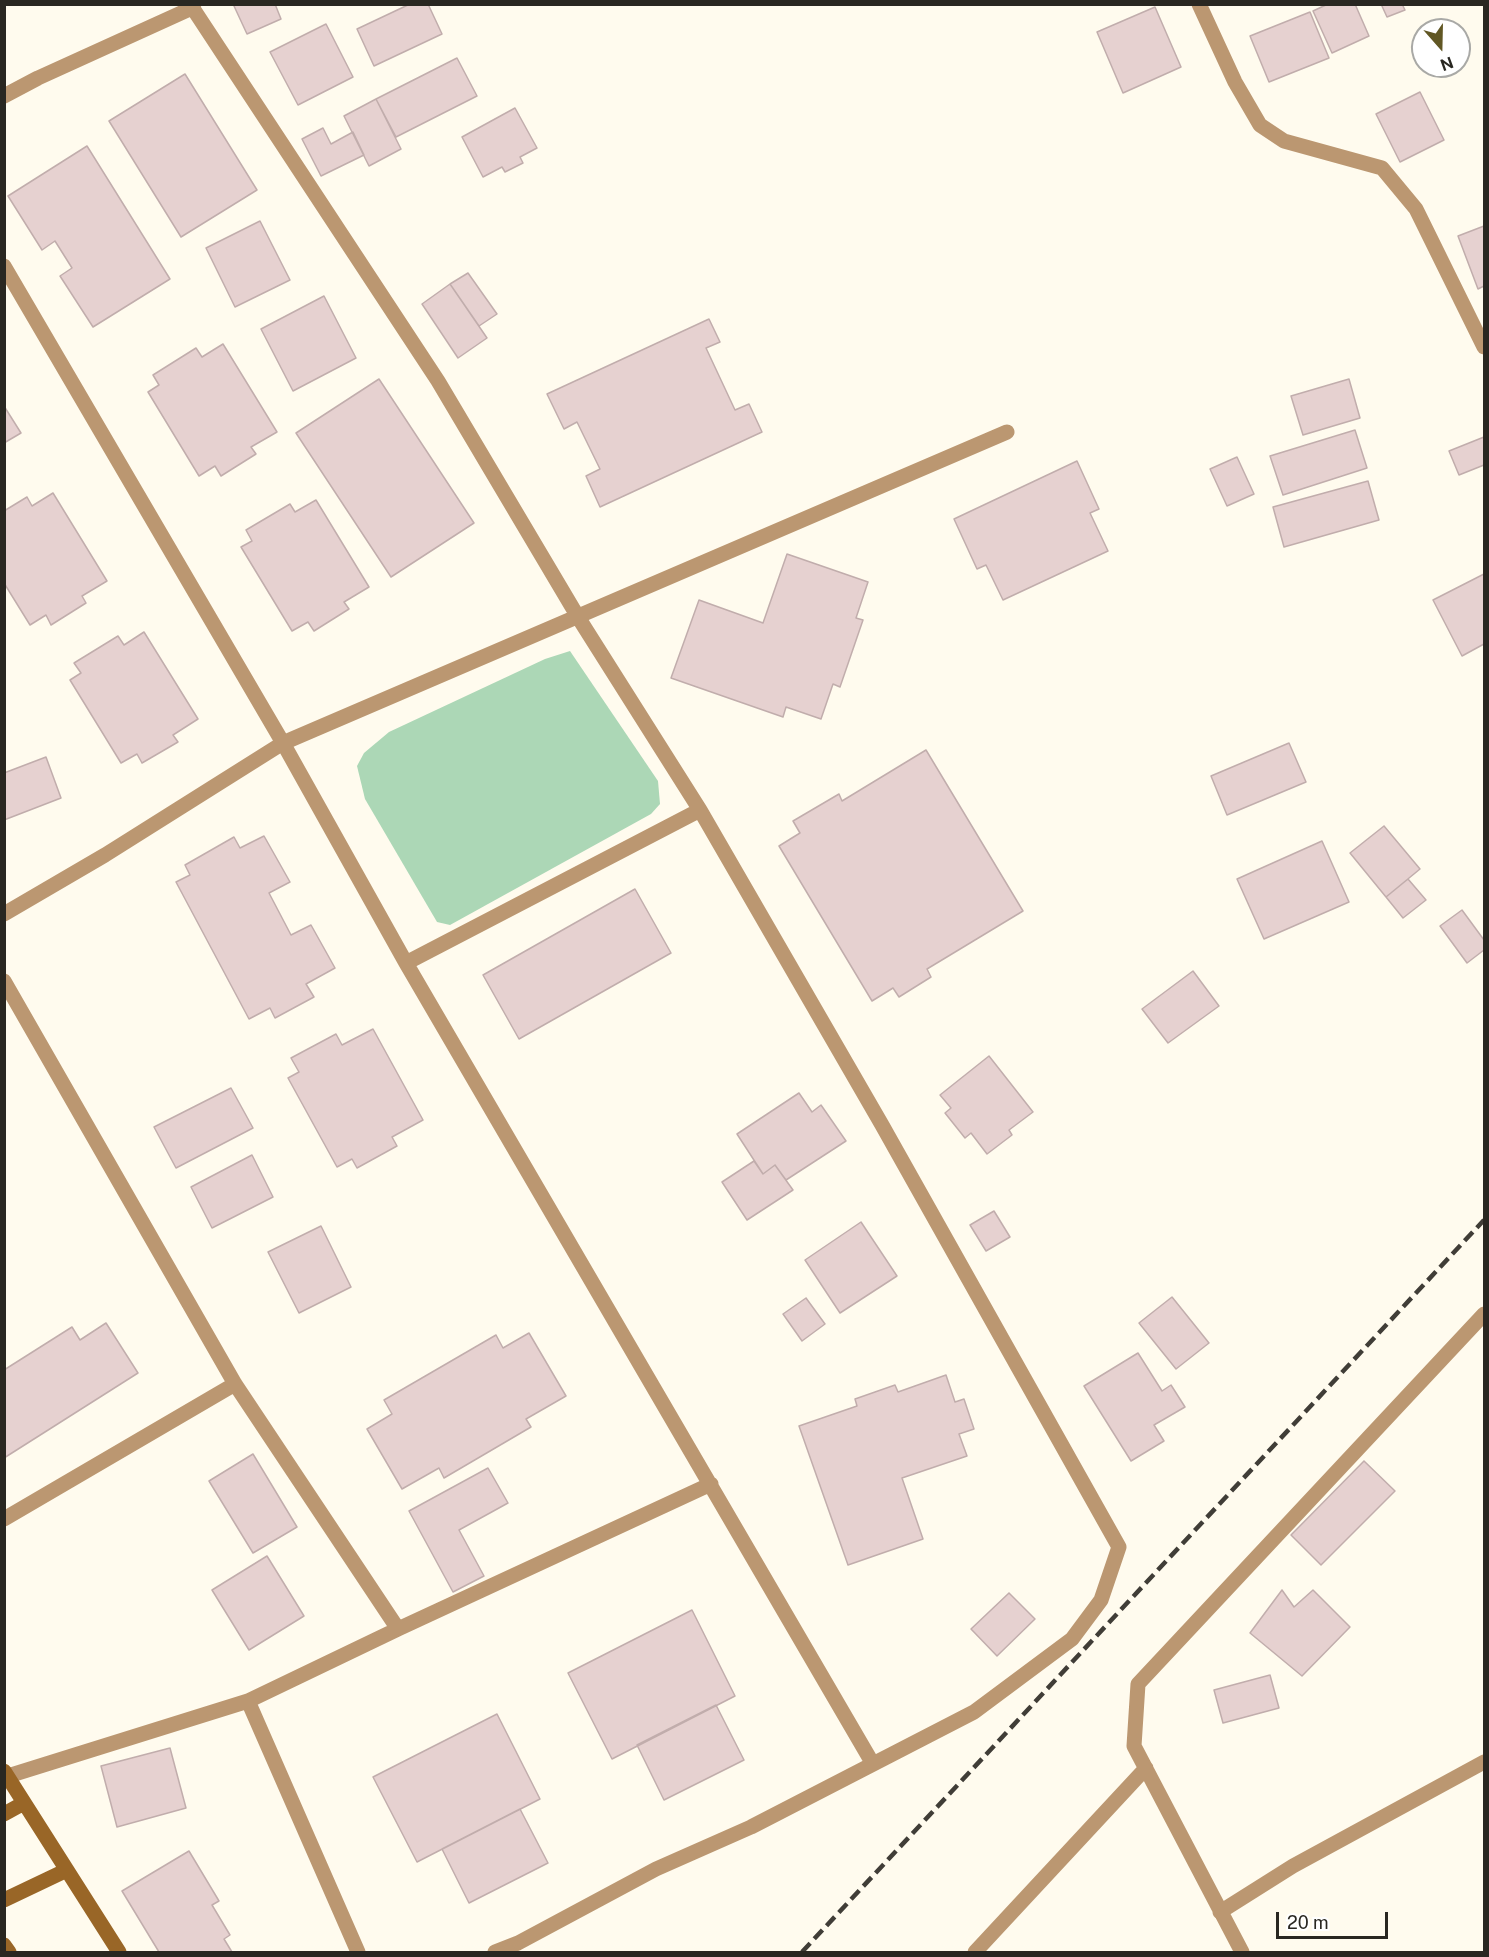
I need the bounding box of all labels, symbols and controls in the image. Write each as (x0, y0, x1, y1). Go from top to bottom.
north arrow (1411, 18, 1471, 78)
text: N (1438, 52, 1456, 75)
scale bar (1279, 1900, 1392, 1938)
text: 20 m (1287, 1912, 1329, 1933)

